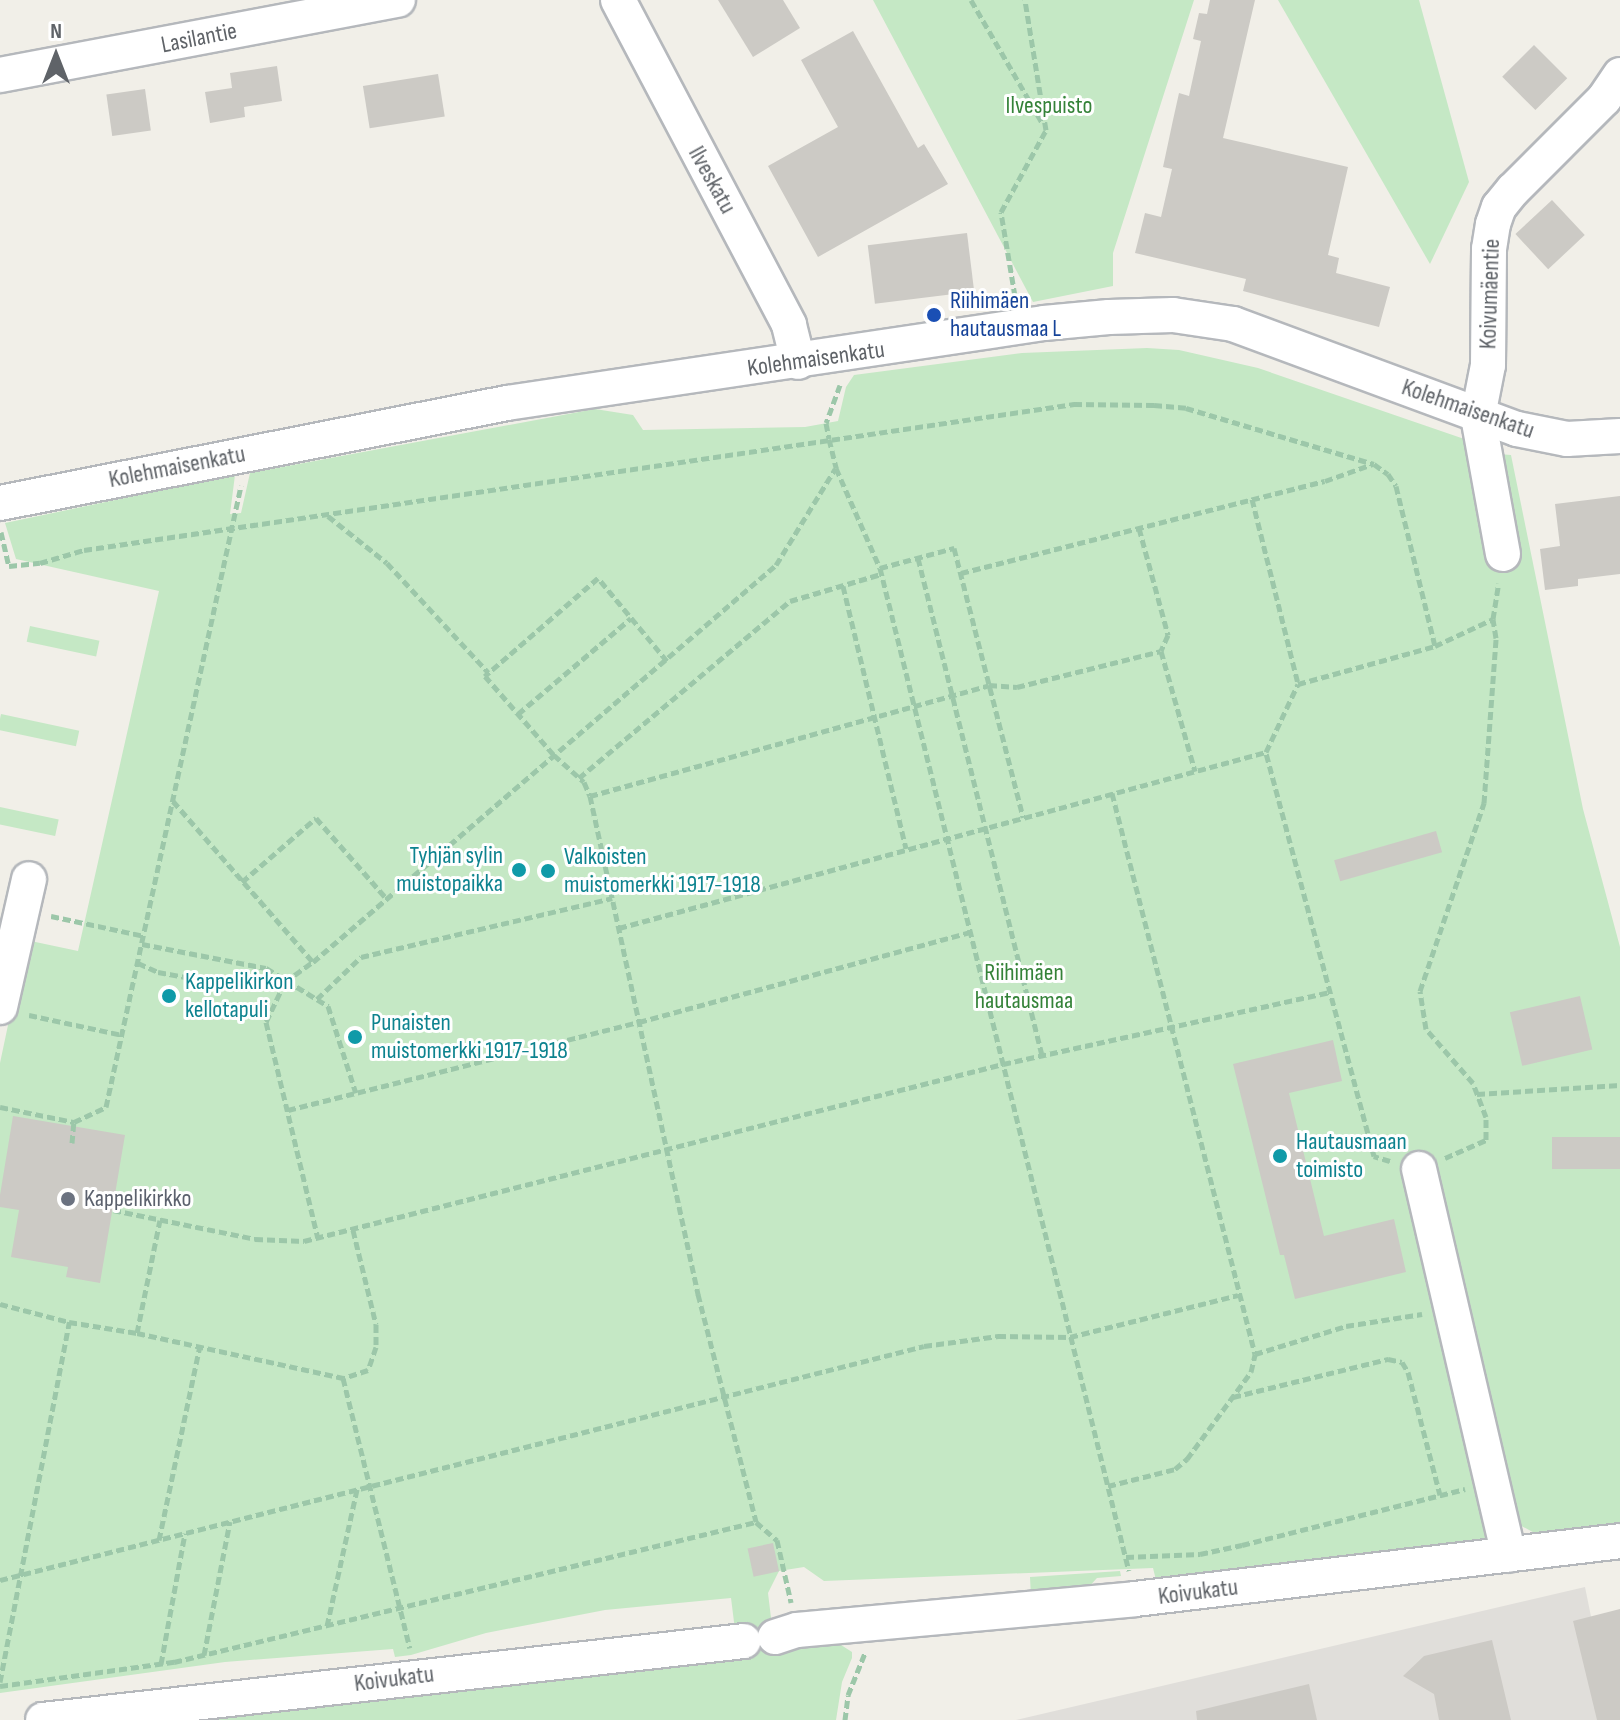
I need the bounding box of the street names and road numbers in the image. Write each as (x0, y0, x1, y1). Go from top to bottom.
street label: Lasilantie (159, 17, 239, 59)
street label: Ilveskatu (682, 141, 742, 219)
street label: Koivumäentie (1474, 238, 1506, 350)
street label: Kolehmaisenkatu (746, 335, 886, 383)
street label: Kolehmaisenkatu (1398, 373, 1538, 445)
street label: Kolehmaisenkatu (106, 440, 248, 494)
street label: Koivukatu (1157, 1573, 1239, 1611)
street label: Koivukatu (353, 1660, 435, 1698)

